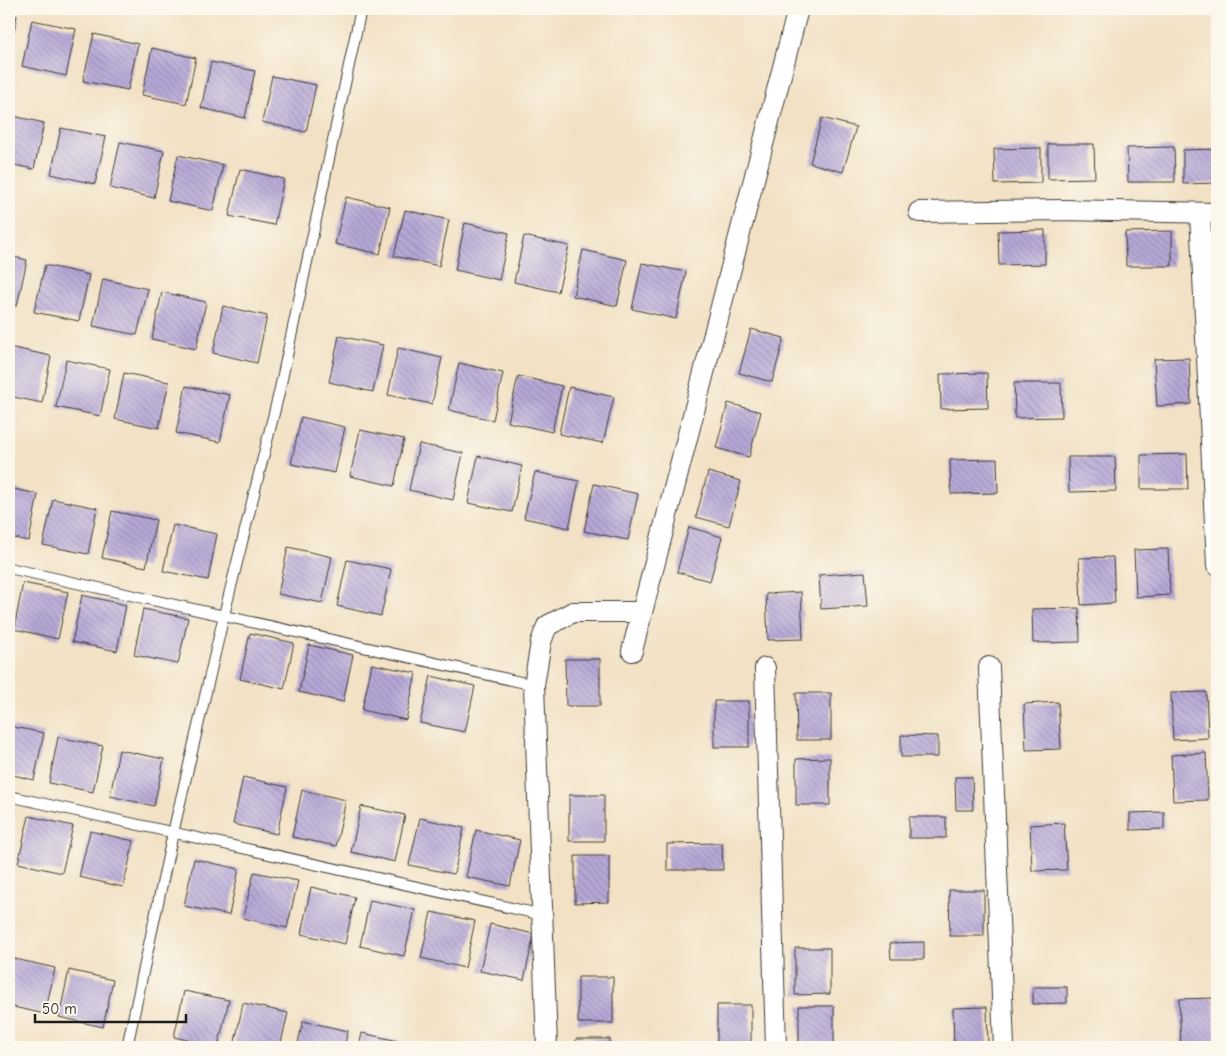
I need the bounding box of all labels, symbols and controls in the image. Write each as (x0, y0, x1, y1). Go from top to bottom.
scale bar (35, 991, 186, 1023)
text: 50 m (42, 1000, 77, 1018)

